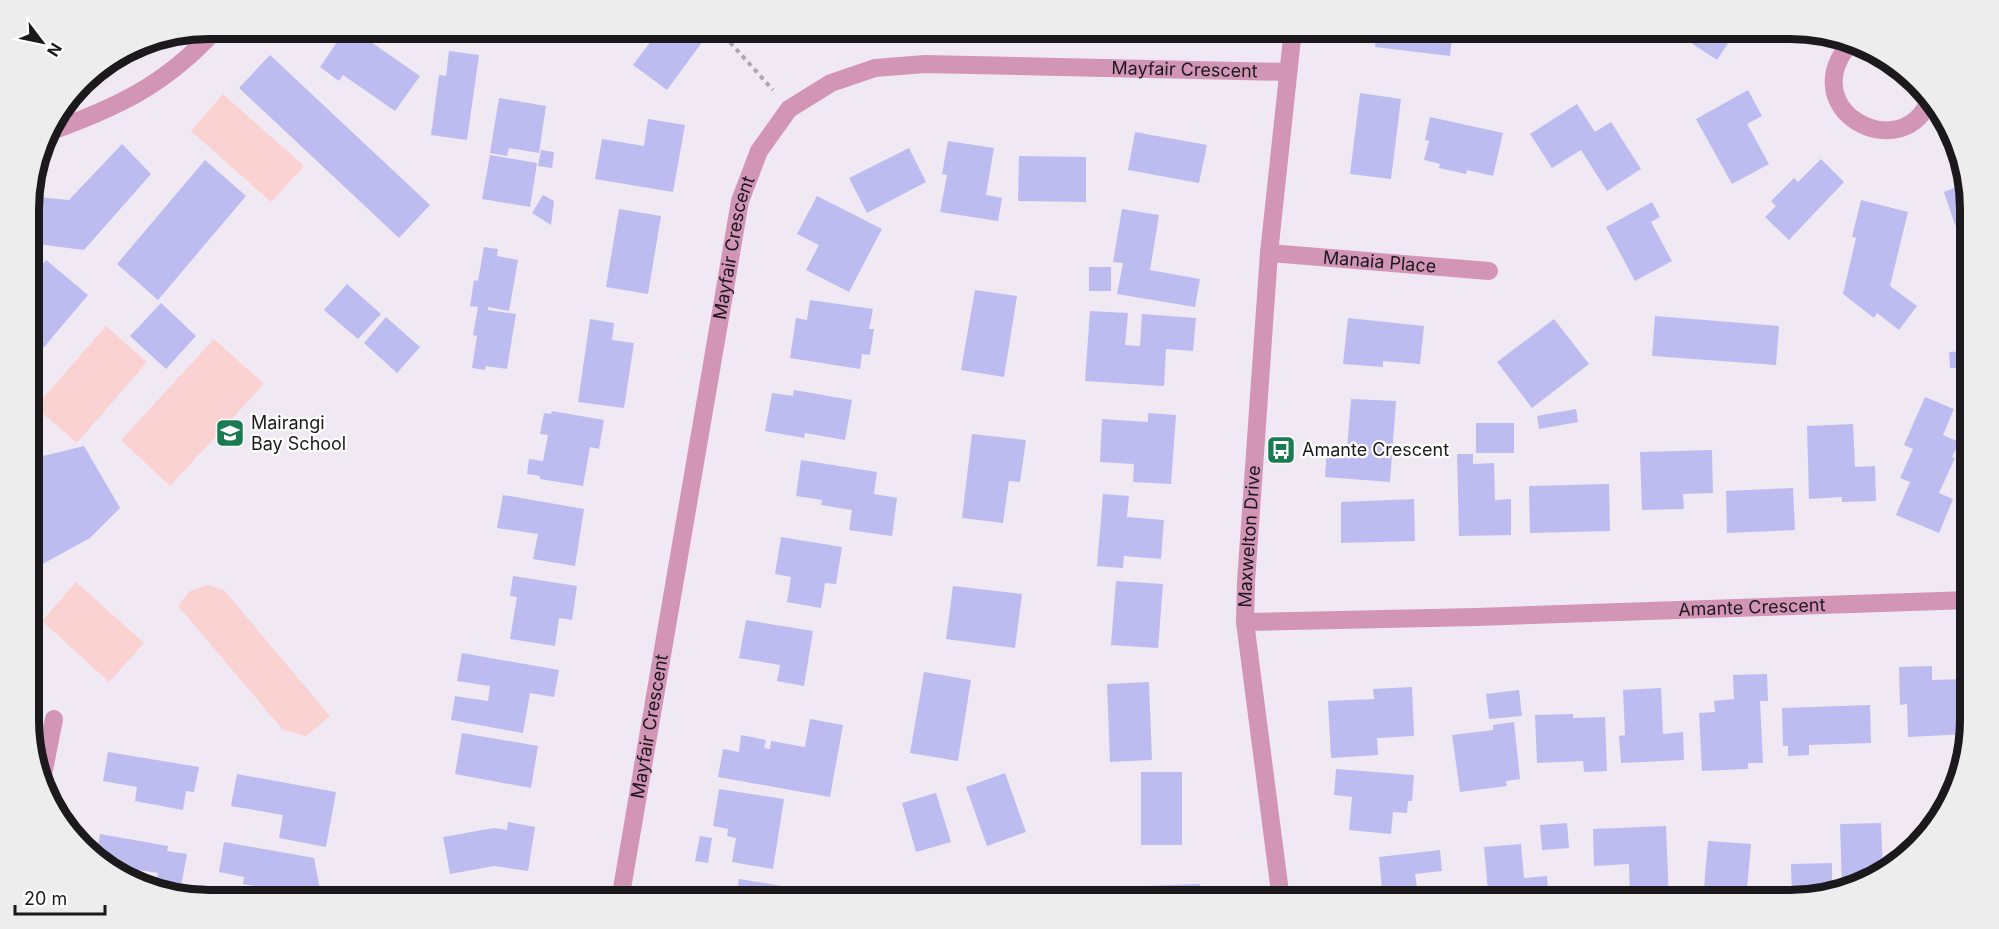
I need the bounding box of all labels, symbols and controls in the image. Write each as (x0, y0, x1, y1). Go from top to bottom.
north arrow (12, 12, 72, 72)
text: N (43, 39, 66, 60)
street label: Mayfair Crescent (1111, 57, 1258, 81)
street label: Mayfair Crescent (709, 173, 759, 321)
street label: Manaia Place (1322, 246, 1437, 277)
place label: Mairangi Bay School (251, 412, 346, 454)
school or university icon: Mairangi Bay School (214, 417, 246, 449)
bus stop icon: Amante Crescent (1265, 434, 1297, 466)
place label: Amante Crescent (1302, 439, 1449, 460)
street label: Maxwelton Drive (1234, 465, 1264, 608)
street label: Amante Crescent (1678, 594, 1826, 620)
street label: Mayfair Crescent (627, 653, 672, 800)
scale bar (15, 878, 105, 916)
text: 20 m (24, 888, 67, 909)

